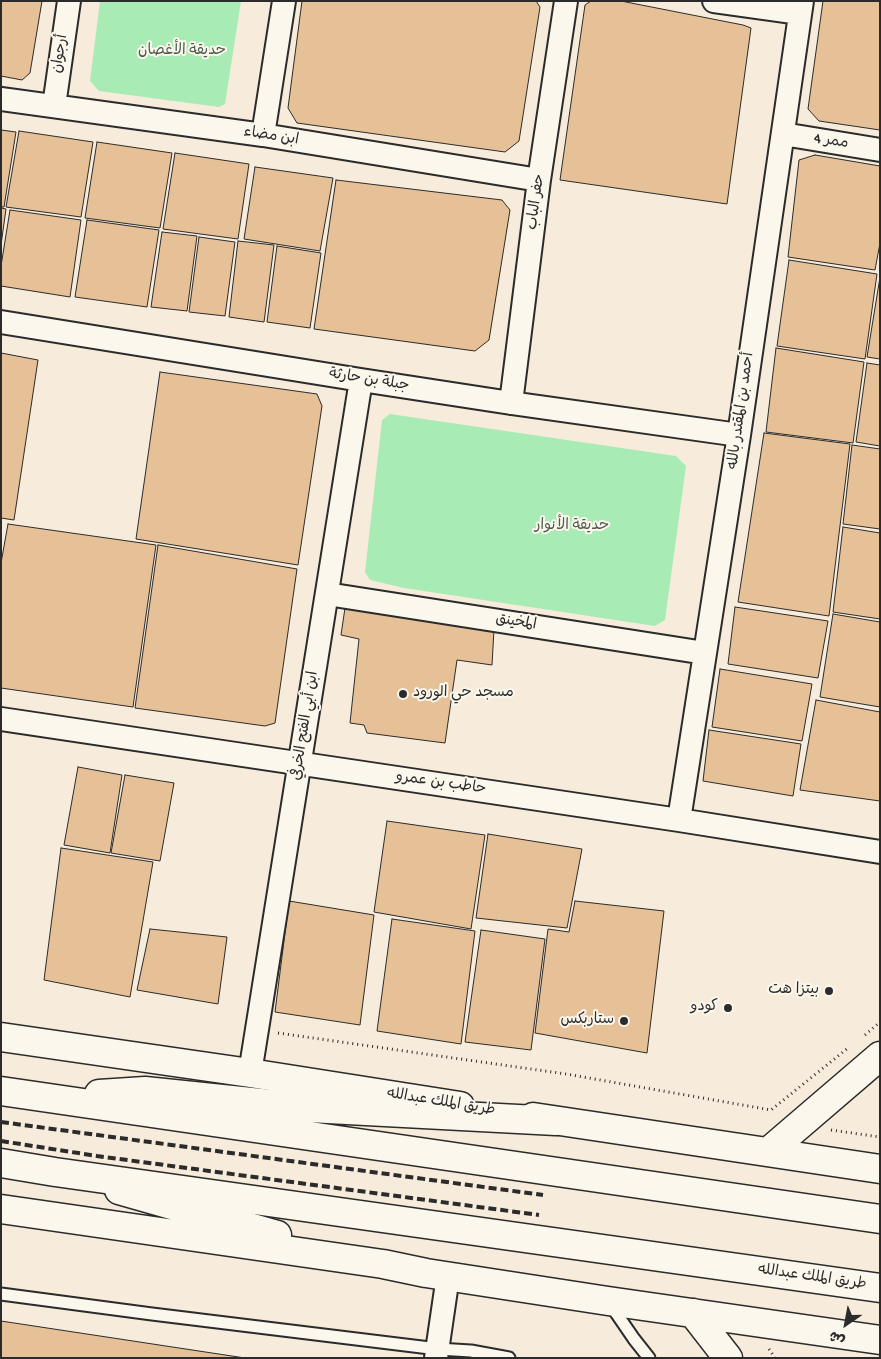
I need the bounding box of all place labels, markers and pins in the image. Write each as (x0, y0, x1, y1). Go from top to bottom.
place label: مسجد حي الورود (413, 685, 514, 703)
marker: مسجد حي الورود (397, 688, 409, 700)
place label: بيتزا هت (768, 982, 819, 1000)
marker: بيتزا هت (823, 985, 835, 997)
place label: كودو (691, 999, 718, 1017)
marker: كودو (722, 1002, 734, 1014)
place label: ستاربكس (561, 1012, 614, 1030)
marker: ستاربكس (618, 1015, 630, 1027)

